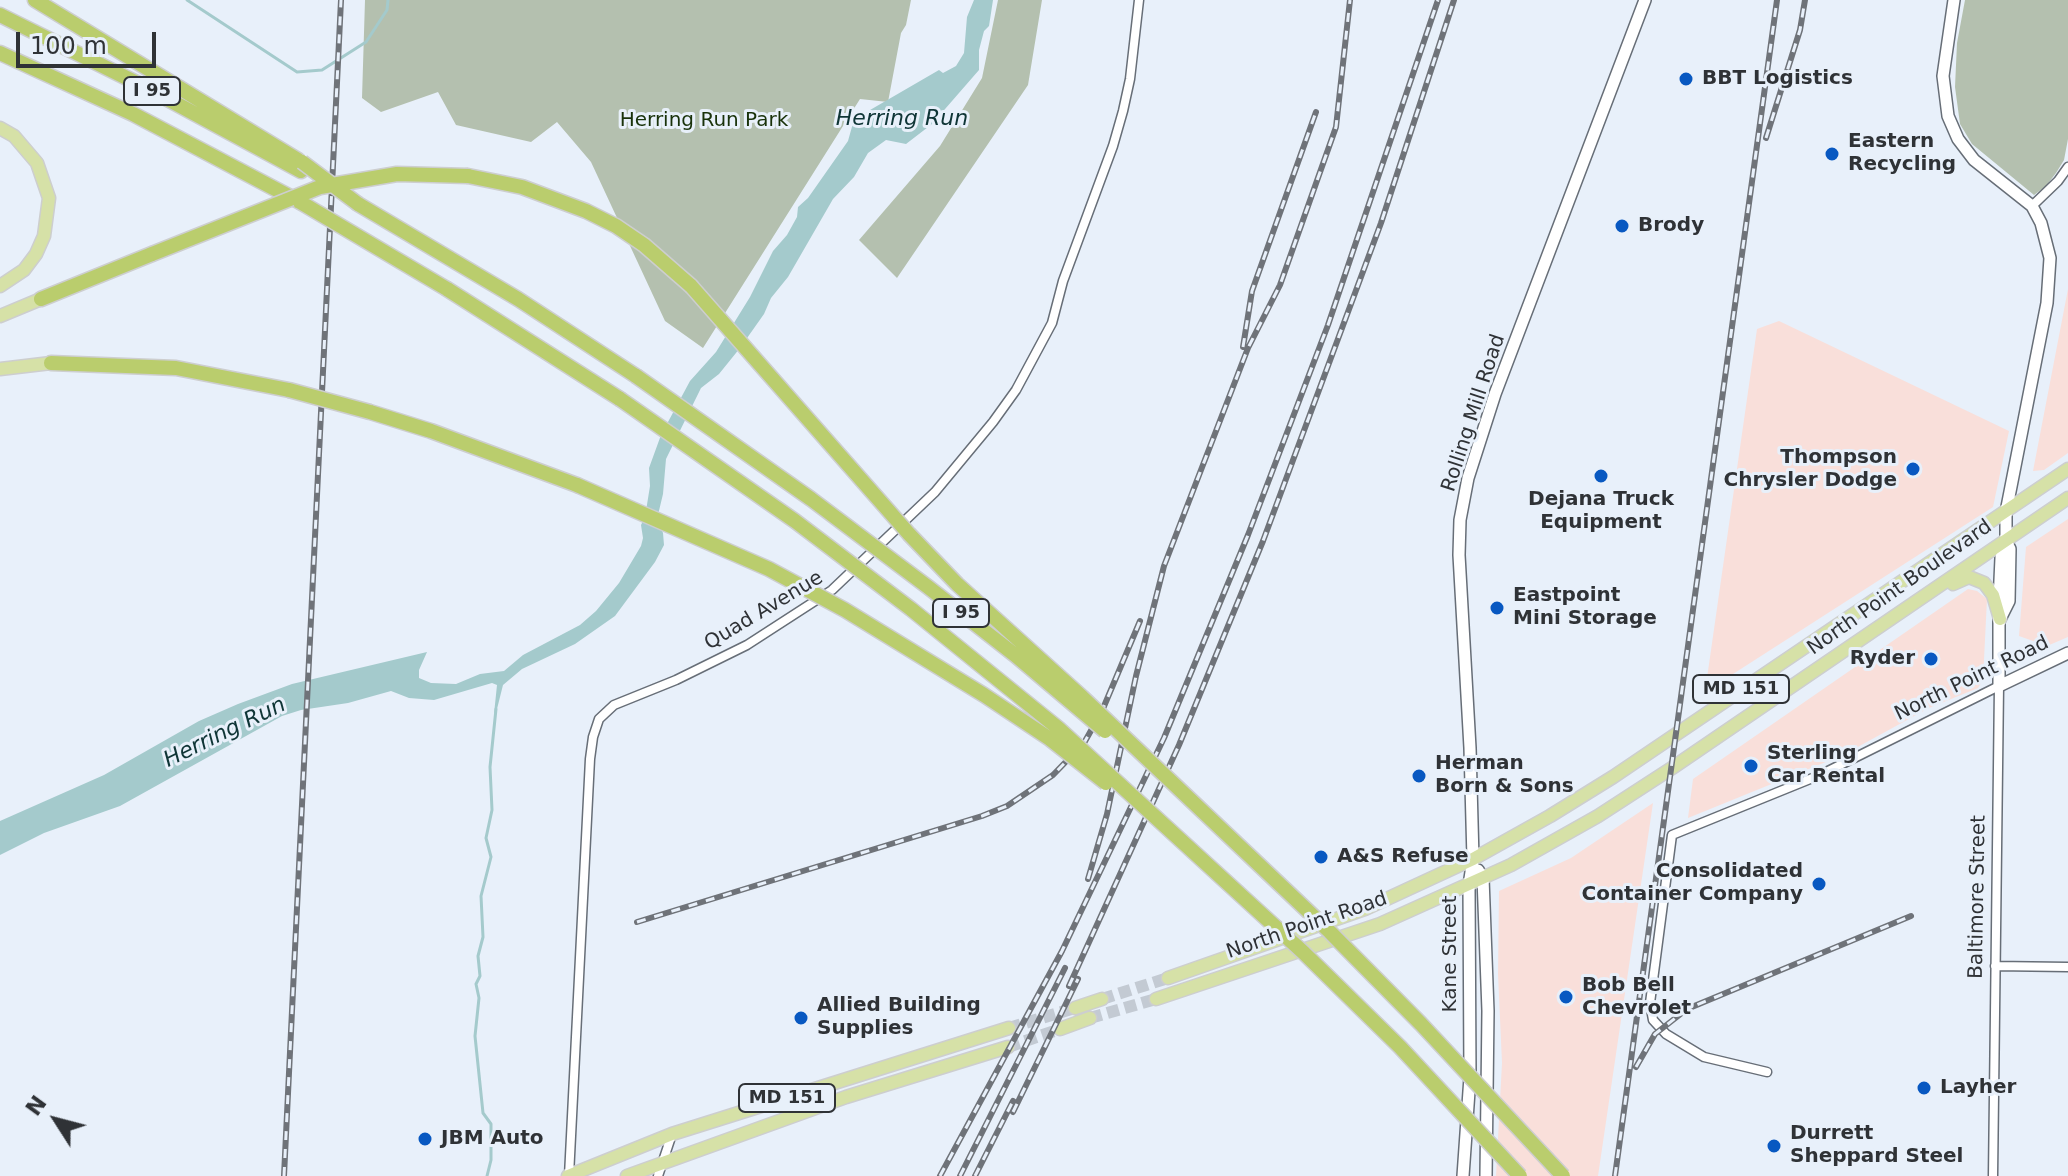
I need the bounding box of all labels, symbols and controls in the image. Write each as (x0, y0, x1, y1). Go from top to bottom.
scale bar (20, 16, 160, 66)
text: 100 m (30, 32, 107, 60)
place label: BBT Logistics (1702, 67, 1853, 91)
marker: BBT Logistics (1677, 70, 1695, 88)
road number: I 95 (124, 77, 180, 105)
water label: Herring Run (836, 106, 968, 132)
park label: Herring Run Park (620, 109, 788, 133)
place label: Eastern Recycling (1848, 130, 1956, 177)
marker: Eastern Recycling (1823, 145, 1841, 163)
place label: Brody (1638, 214, 1704, 238)
marker: Brody (1613, 217, 1631, 235)
street label: Rolling Mill Road (1437, 331, 1511, 495)
place label: Thompson Chrysler Dodge (1723, 446, 1897, 493)
marker: Thompson Chrysler Dodge (1904, 460, 1922, 478)
marker: Dejana Truck Equipment (1592, 467, 1610, 485)
place label: Dejana Truck Equipment (1528, 488, 1674, 535)
street label: North Point Boulevard (1803, 515, 1997, 661)
street label: Quad Avenue (700, 566, 828, 656)
place label: Eastpoint Mini Storage (1513, 584, 1657, 631)
road number: I 95 (933, 599, 989, 627)
marker: Eastpoint Mini Storage (1488, 599, 1506, 617)
street label: North Point Road (1891, 631, 2053, 727)
place label: Ryder (1850, 647, 1915, 671)
marker: Ryder (1922, 650, 1940, 668)
road number: MD 151 (1693, 675, 1789, 703)
water label: Herring Run (160, 692, 290, 774)
place label: Sterling Car Rental (1767, 742, 1885, 789)
place label: Herman Born & Sons (1435, 752, 1574, 799)
marker: Sterling Car Rental (1742, 757, 1760, 775)
marker: Herman Born & Sons (1410, 767, 1428, 785)
street label: Baltimore Street (1965, 815, 1991, 979)
place label: A&S Refuse (1337, 845, 1469, 869)
marker: A&S Refuse (1312, 848, 1330, 866)
place label: Consolidated Container Company (1581, 860, 1803, 907)
marker: Consolidated Container Company (1810, 875, 1828, 893)
street label: North Point Road (1223, 887, 1391, 965)
street label: Kane Street (1439, 895, 1463, 1013)
place label: Bob Bell Chevrolet (1582, 974, 1691, 1021)
marker: Bob Bell Chevrolet (1557, 988, 1575, 1006)
place label: Allied Building Supplies (817, 994, 981, 1041)
marker: Allied Building Supplies (792, 1009, 810, 1027)
place label: Layher (1940, 1076, 2016, 1100)
marker: Layher (1915, 1079, 1933, 1097)
north arrow (16, 1080, 96, 1160)
road number: MD 151 (739, 1084, 835, 1112)
text: N (21, 1091, 52, 1120)
place label: Durrett Sheppard Steel (1790, 1122, 1963, 1169)
place label: JBM Auto (441, 1127, 544, 1151)
marker: JBM Auto (416, 1130, 434, 1148)
marker: Durrett Sheppard Steel (1765, 1137, 1783, 1155)

